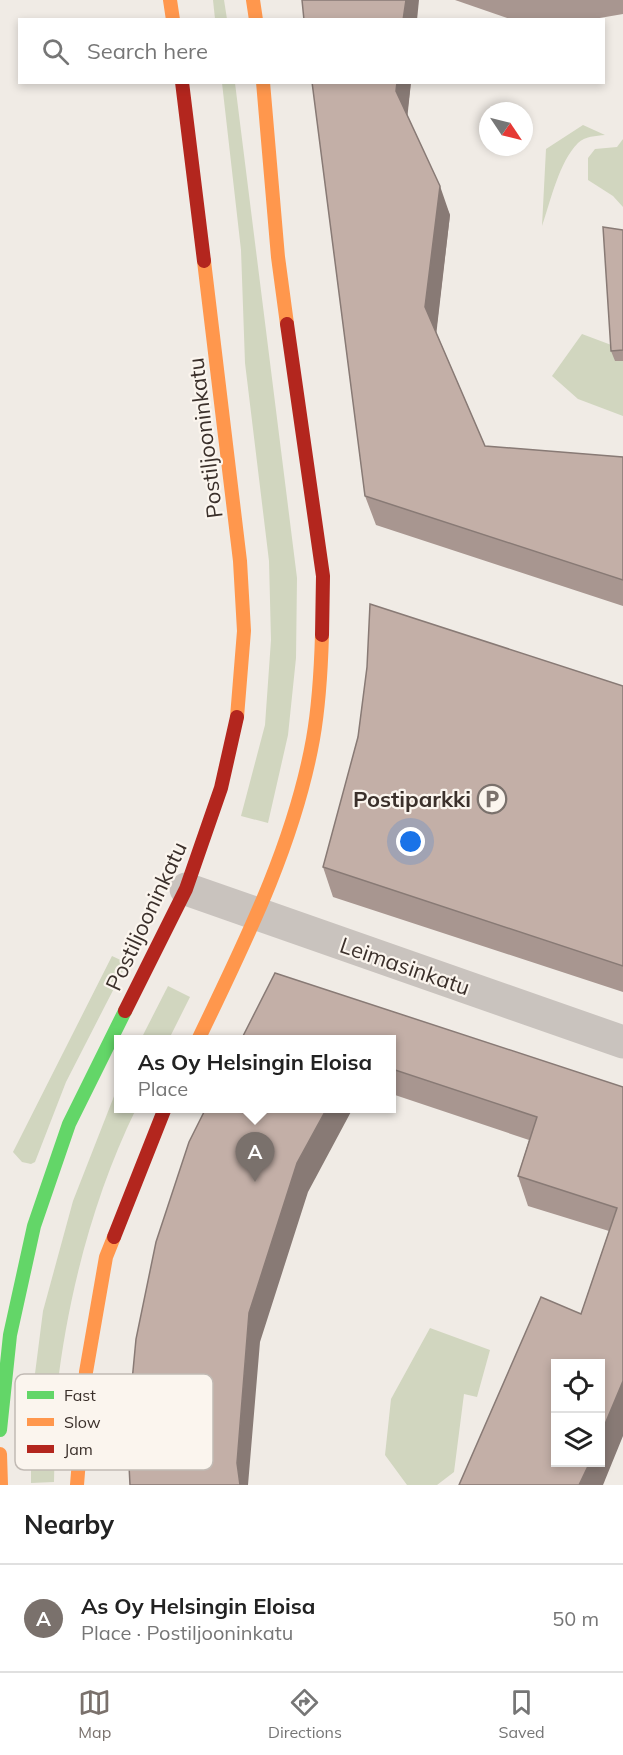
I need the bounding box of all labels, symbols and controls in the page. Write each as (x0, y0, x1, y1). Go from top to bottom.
search box (18, 18, 605, 84)
icon: search (39, 35, 72, 68)
text: Search here (87, 37, 208, 65)
north arrow (479, 102, 533, 156)
street label: Postiljooninkatu (181, 356, 229, 520)
parking icon: Postiparkki (476, 783, 508, 815)
place label: Postiparkki (353, 785, 471, 813)
your location (396, 827, 425, 856)
street label: Postiljooninkatu (99, 837, 193, 995)
street label: Leimasinkatu (336, 931, 474, 1001)
popup (114, 1035, 396, 1113)
text: As Oy Helsingin Eloisa (138, 1048, 372, 1076)
text: Place (138, 1076, 188, 1101)
pin: A (236, 1132, 274, 1182)
map controls (551, 1359, 605, 1467)
button: locate (551, 1359, 605, 1413)
legend (15, 1374, 213, 1470)
text: Fast (64, 1385, 96, 1405)
text: Slow (64, 1412, 101, 1432)
button: layers (551, 1413, 605, 1467)
text: Jam (64, 1439, 93, 1459)
text: Nearby (24, 1508, 114, 1541)
text: As Oy Helsingin Eloisa (81, 1592, 316, 1620)
text: A (36, 1606, 51, 1631)
text: 50 m (552, 1606, 599, 1631)
text: Place · Postiljooninkatu (81, 1620, 293, 1645)
tab: Map (78, 1686, 111, 1742)
tab: Directions (268, 1686, 342, 1742)
tab: Saved (499, 1686, 545, 1742)

